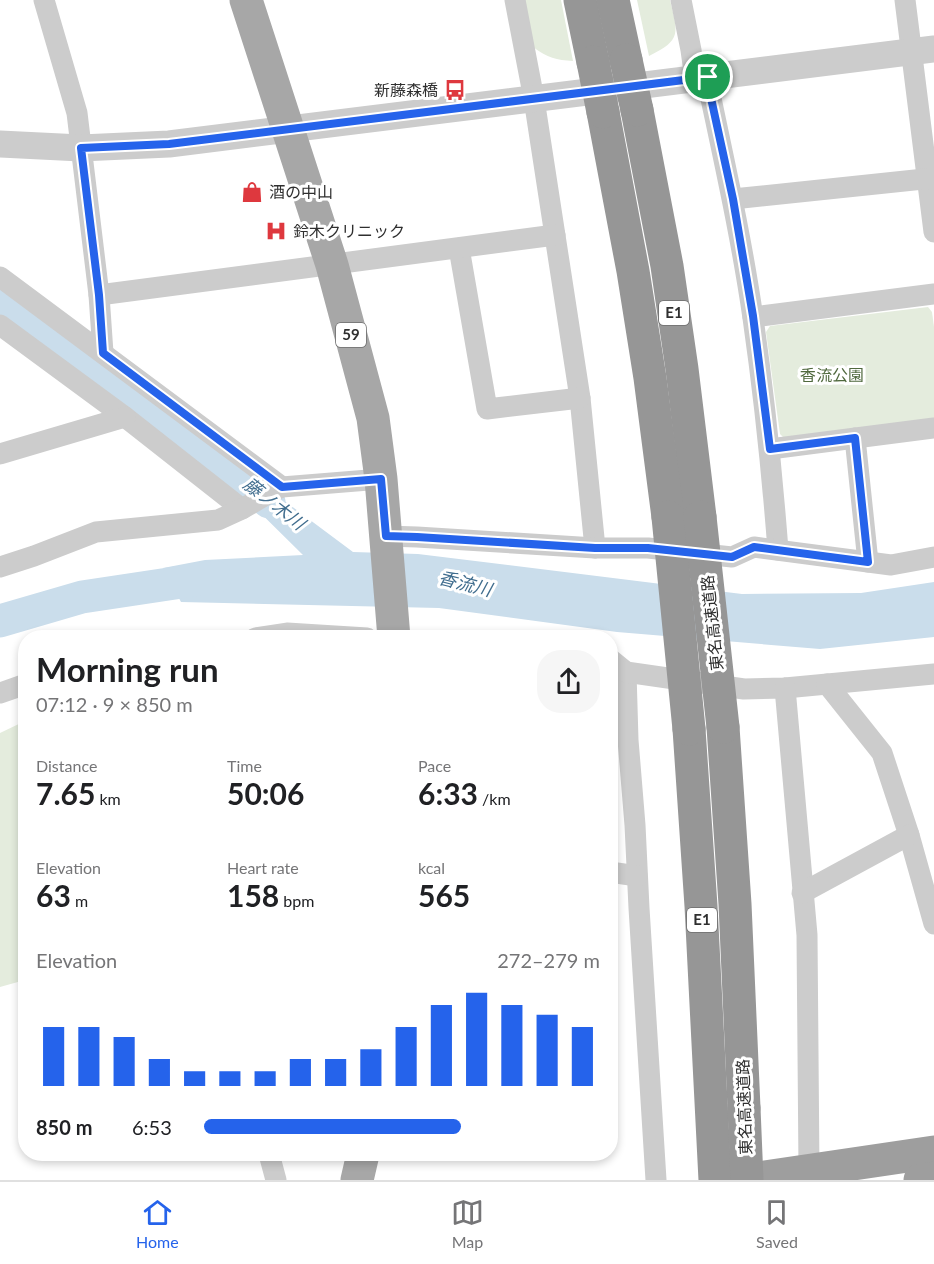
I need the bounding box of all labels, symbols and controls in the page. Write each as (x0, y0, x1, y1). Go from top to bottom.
pin (682, 51, 733, 102)
icon: arrive (691, 60, 724, 93)
bus stop icon: 新藤森橋 (443, 78, 467, 102)
place label: 新藤森橋 (374, 80, 438, 99)
shop icon: 酒の中山 (240, 180, 264, 204)
place label: 酒の中山 (269, 182, 333, 201)
hospital icon: 鈴木クリニック (264, 219, 288, 243)
place label: 鈴木クリニック (293, 221, 405, 240)
road number: E1 (659, 301, 689, 325)
road number: 59 (336, 323, 366, 347)
park label: 香流公園 (800, 365, 864, 384)
water label: 藤ノ木川 (239, 472, 311, 535)
water label: 香流川 (436, 566, 496, 601)
street label: 東名高速道路 (697, 574, 726, 672)
text: Morning run (36, 649, 219, 689)
button: share (537, 650, 600, 713)
text: 07:12 · 9 × 850 m (36, 692, 193, 716)
text: Distance (36, 756, 97, 775)
text: Time (227, 756, 262, 775)
text: Pace (418, 756, 451, 775)
text: 7.65 (36, 775, 95, 811)
text: 50:06 (227, 775, 304, 811)
text: 6:33 (418, 775, 478, 811)
text: km (95, 789, 121, 808)
text: /km (478, 789, 511, 808)
text: Elevation (36, 858, 101, 877)
text: Heart rate (227, 858, 299, 877)
text: kcal (418, 858, 445, 877)
text: 63 (36, 877, 71, 913)
text: 158 (227, 877, 279, 913)
text: 565 (418, 877, 470, 913)
text: m (71, 891, 88, 910)
text: bpm (279, 891, 314, 910)
road number: E1 (687, 908, 717, 932)
text: Elevation (36, 948, 117, 972)
text: 272–279 m (497, 948, 600, 972)
street label: 東名高速道路 (732, 1059, 755, 1155)
text: 850 m (36, 1115, 92, 1139)
text: 6:53 (132, 1115, 172, 1139)
tab: Home (136, 1196, 179, 1251)
tab: Map (451, 1196, 484, 1251)
tab: Saved (756, 1196, 798, 1251)

